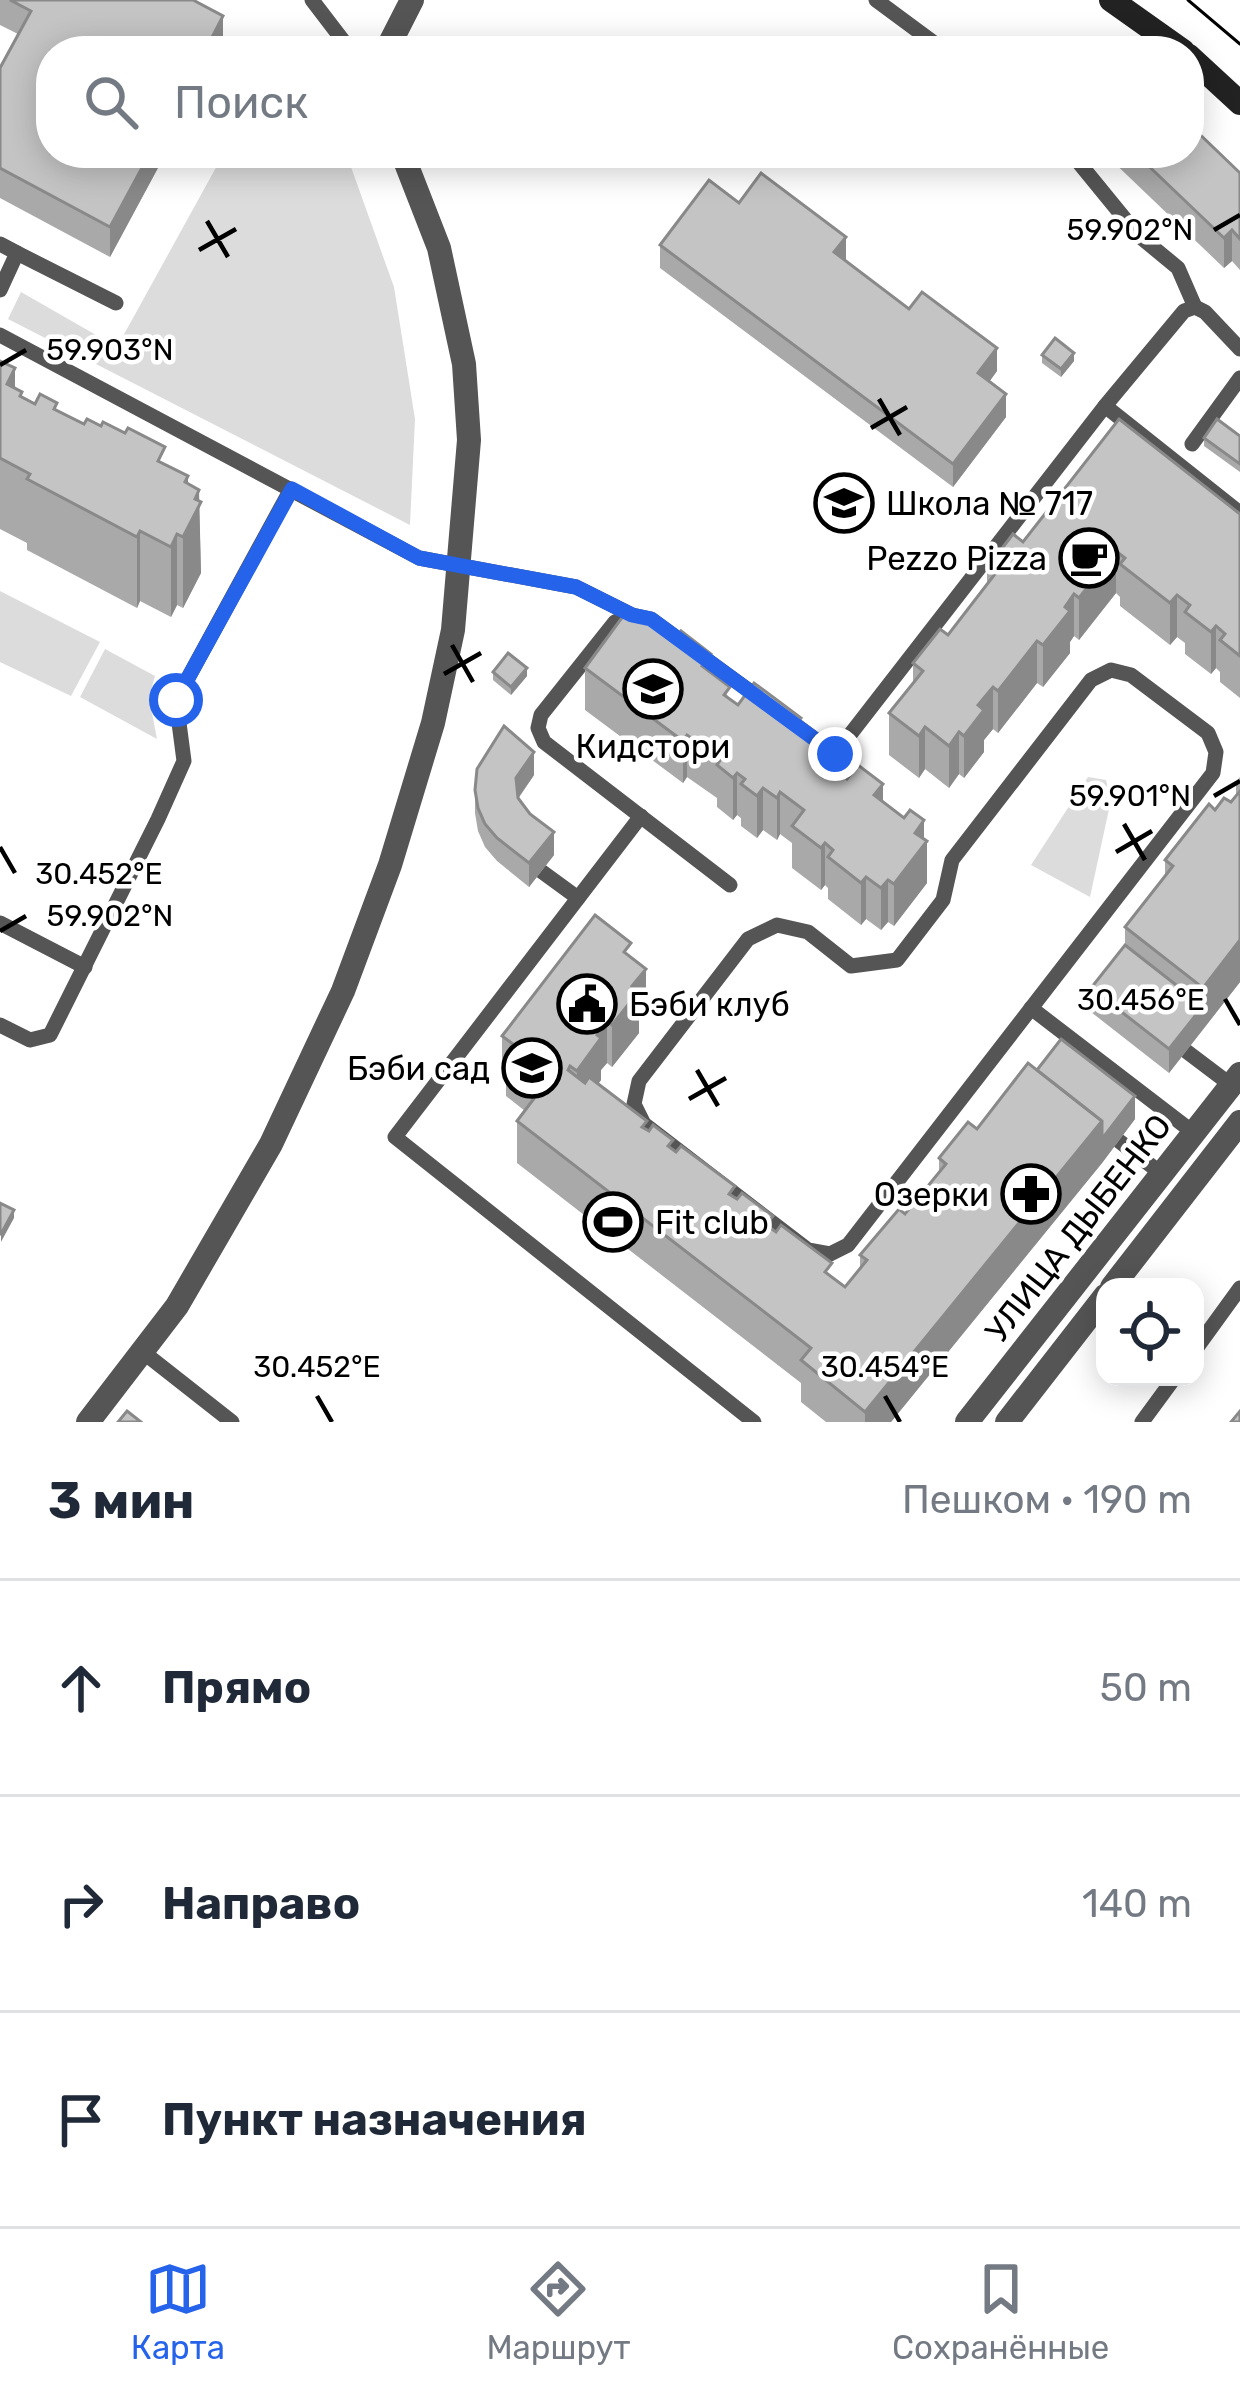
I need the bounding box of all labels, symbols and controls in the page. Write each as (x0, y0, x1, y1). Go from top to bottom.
search box (36, 36, 1204, 168)
icon: search (78, 69, 144, 135)
text: Поиск (174, 76, 308, 129)
text: 59.902°N (1067, 212, 1193, 248)
text: 59.903°N (46, 332, 174, 368)
school or university icon: Школа № 717 (813, 472, 875, 534)
place label: Школа № 717 (886, 484, 1093, 523)
cafe icon: Pezzo Pizza (1058, 527, 1120, 589)
place label: Pezzo Pizza (866, 539, 1047, 578)
school or university icon: Кидстори (622, 658, 684, 720)
route start (149, 673, 203, 727)
place label: Кидстори (576, 727, 730, 766)
route end (808, 727, 862, 781)
text: 59.901°N (1069, 778, 1191, 814)
text: 30.452°E (35, 856, 163, 892)
text: 59.902°N (47, 898, 173, 934)
public building icon: Бэби клуб (556, 973, 618, 1035)
text: 30.456°E (1077, 982, 1205, 1018)
place label: Бэби клуб (629, 985, 790, 1024)
school or university icon: Бэби сад (501, 1037, 563, 1099)
place label: Бэби сад (347, 1049, 490, 1088)
street label: УЛИЦА ДЫБЕНКО (977, 1106, 1179, 1350)
pharmacy icon: Озерки (1000, 1163, 1062, 1225)
place label: Озерки (874, 1175, 989, 1214)
sports icon: Fit club (582, 1191, 644, 1253)
place label: Fit club (655, 1203, 769, 1242)
map controls (1096, 1278, 1204, 1386)
button: locate (1096, 1278, 1204, 1386)
text: 30.452°E (253, 1349, 381, 1385)
text: 30.454°E (821, 1349, 949, 1385)
text: 3 мин (48, 1470, 194, 1531)
text: Пешком · 190 m (902, 1477, 1192, 1523)
icon: ahead (48, 1655, 114, 1721)
text: Прямо (162, 1661, 311, 1714)
text: 50 m (1100, 1665, 1192, 1711)
icon: right (48, 1871, 114, 1937)
text: Направо (162, 1877, 360, 1930)
text: 140 m (1082, 1881, 1192, 1927)
icon: arrive (48, 2087, 114, 2153)
text: Пункт назначения (162, 2093, 587, 2146)
tab: Карта (131, 2256, 225, 2367)
tab: Маршрут (486, 2256, 630, 2367)
tab: Сохранённые (892, 2256, 1109, 2367)

